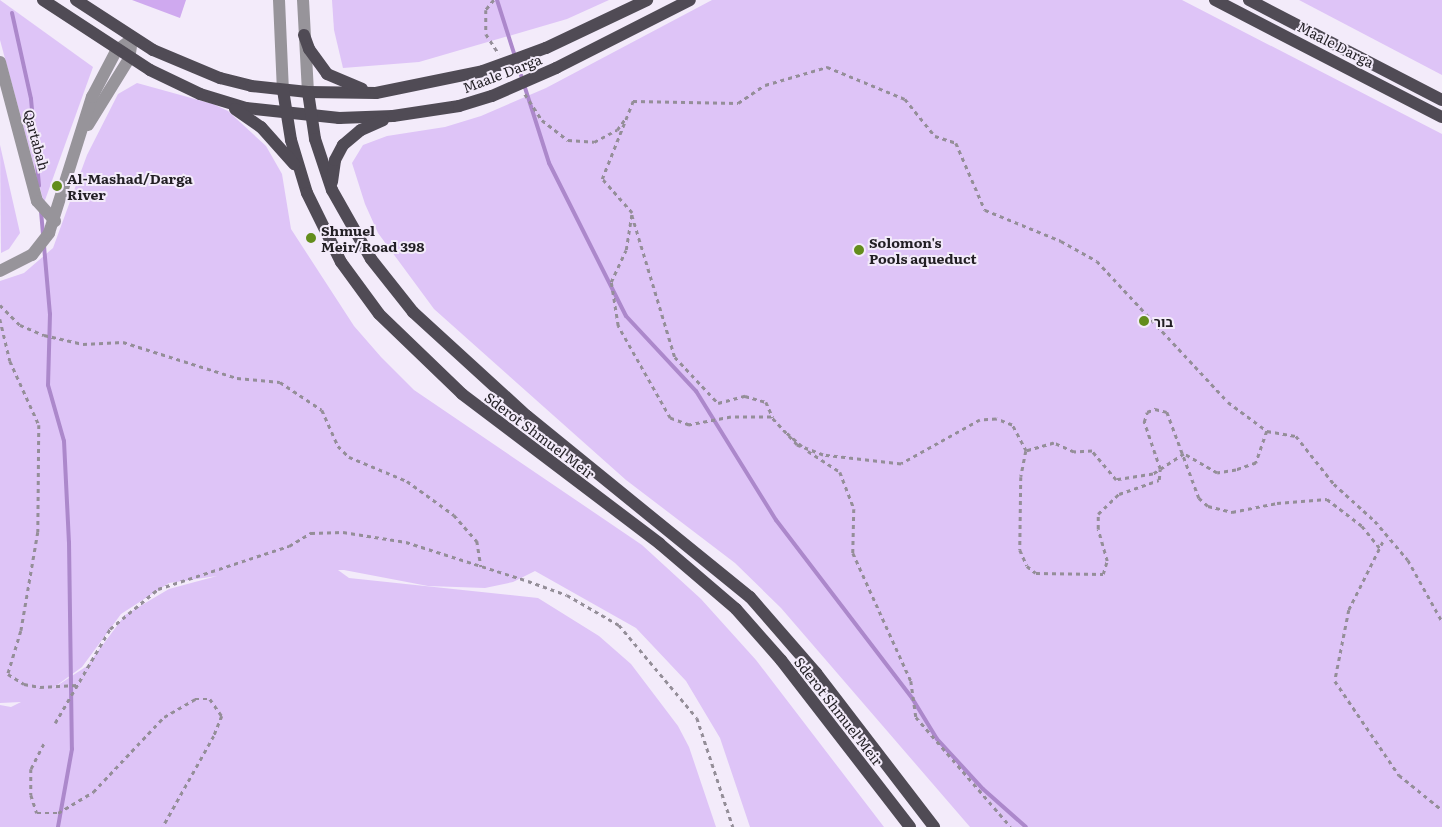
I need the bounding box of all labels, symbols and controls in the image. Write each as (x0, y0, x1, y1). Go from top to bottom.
street label: Maale Darga (1295, 18, 1377, 70)
street label: Maale Darga (460, 50, 544, 96)
street label: Qartabah (21, 108, 53, 172)
place label: Al-Mashad/Darga River (67, 170, 193, 202)
marker: Al-Mashad/Darga River (51, 180, 63, 192)
place label: Shmuel Meir/Road 398 (321, 222, 424, 254)
marker: Shmuel Meir/Road 398 (305, 232, 317, 244)
place label: Solomon's Pools aqueduct (869, 234, 977, 266)
marker: Solomon's Pools aqueduct (853, 244, 865, 256)
place label: בור (1154, 313, 1173, 329)
marker: בור (1138, 315, 1150, 327)
street label: Sderot Shmuel Meir (482, 388, 598, 482)
street label: Sderot Shmuel Meir (791, 653, 887, 769)

